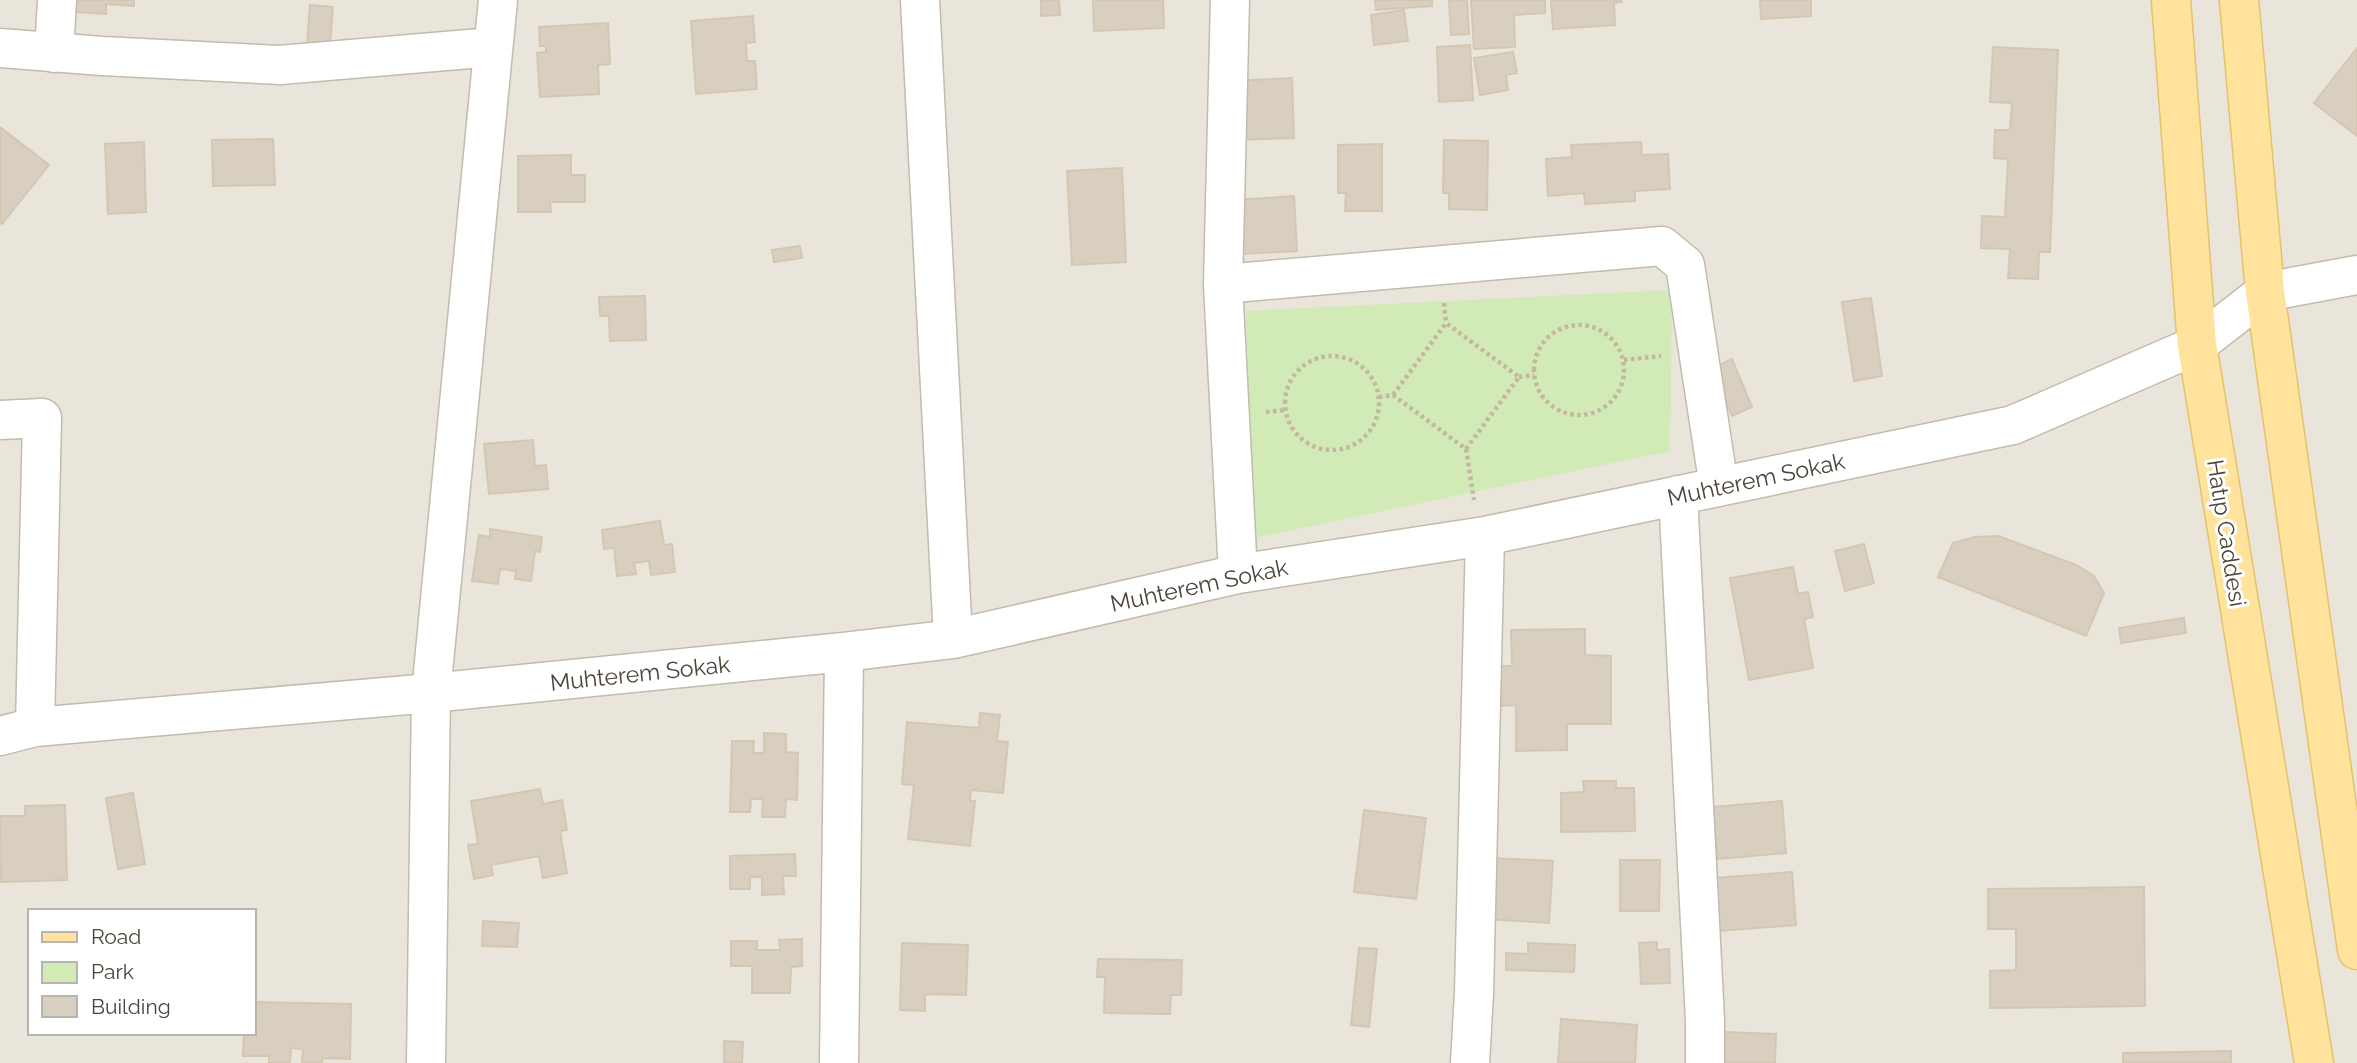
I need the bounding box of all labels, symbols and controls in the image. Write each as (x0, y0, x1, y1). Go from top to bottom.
street label: Muhterem Sokak (1665, 447, 1847, 511)
street label: Hatıp Caddesi (2202, 457, 2252, 609)
street label: Muhterem Sokak (1108, 553, 1290, 617)
street label: Muhterem Sokak (549, 650, 731, 696)
legend (28, 909, 256, 1035)
text: Road (91, 924, 141, 949)
text: Park (91, 959, 134, 984)
text: Building (91, 994, 171, 1019)

